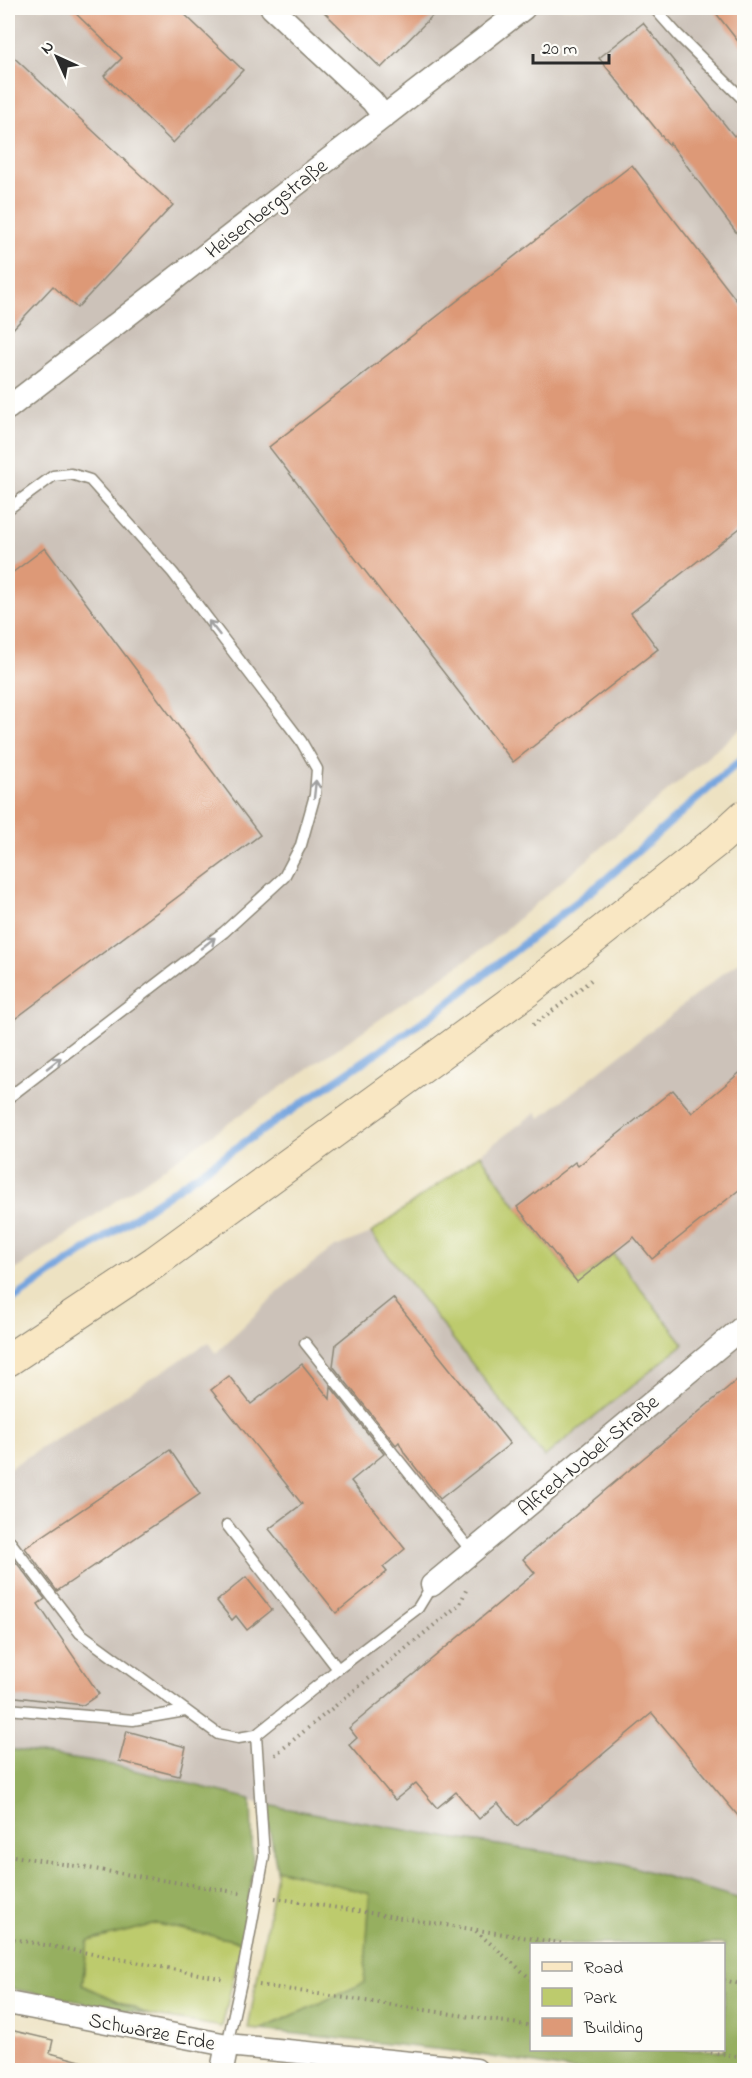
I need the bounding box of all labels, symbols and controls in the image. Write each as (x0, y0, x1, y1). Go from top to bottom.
north arrow (27, 27, 87, 87)
scale bar (533, 27, 610, 65)
text: N (35, 35, 60, 60)
text: 20 m (542, 37, 577, 63)
street label: Heisenbergstraße (200, 152, 337, 269)
one-way arrow (208, 620, 221, 636)
one-way arrow (310, 780, 321, 799)
one-way arrow (200, 937, 216, 950)
one-way arrow (46, 1056, 62, 1069)
street label: Alfred-Nobel-Straße (512, 1388, 667, 1525)
legend (530, 1943, 725, 2051)
text: Road (584, 1956, 623, 1982)
text: Park (584, 1986, 617, 2012)
street label: Schwarze Erde (86, 2006, 218, 2060)
text: Building (583, 2016, 643, 2043)

